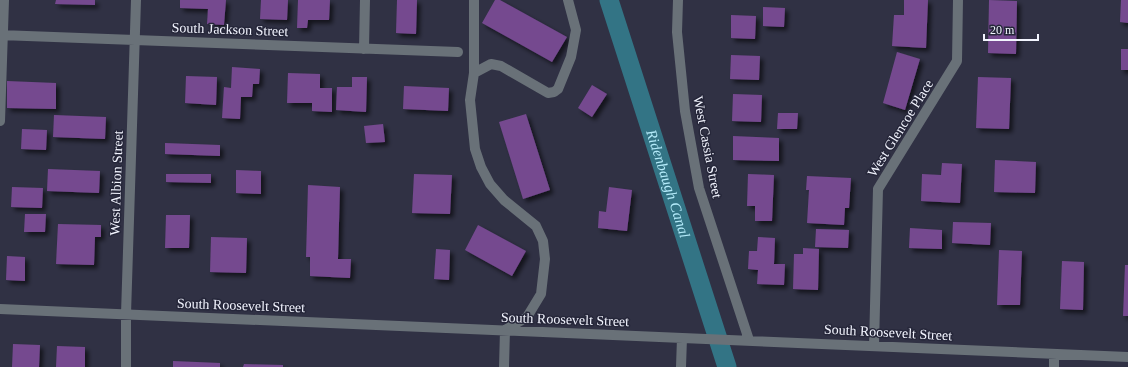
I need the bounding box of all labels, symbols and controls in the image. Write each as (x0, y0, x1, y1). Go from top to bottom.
scale bar (984, 16, 1038, 42)
street label: South Jackson Street (171, 20, 289, 39)
text: 20 m (990, 23, 1015, 37)
street label: West Glencoe Place (864, 77, 936, 180)
street label: West Cassia Street (690, 95, 725, 200)
water label: Ridenbaugh Canal (643, 127, 693, 240)
street label: West Albion Street (107, 130, 126, 236)
street label: South Roosevelt Street (177, 296, 305, 315)
street label: South Roosevelt Street (501, 310, 629, 329)
street label: South Roosevelt Street (824, 322, 953, 343)

